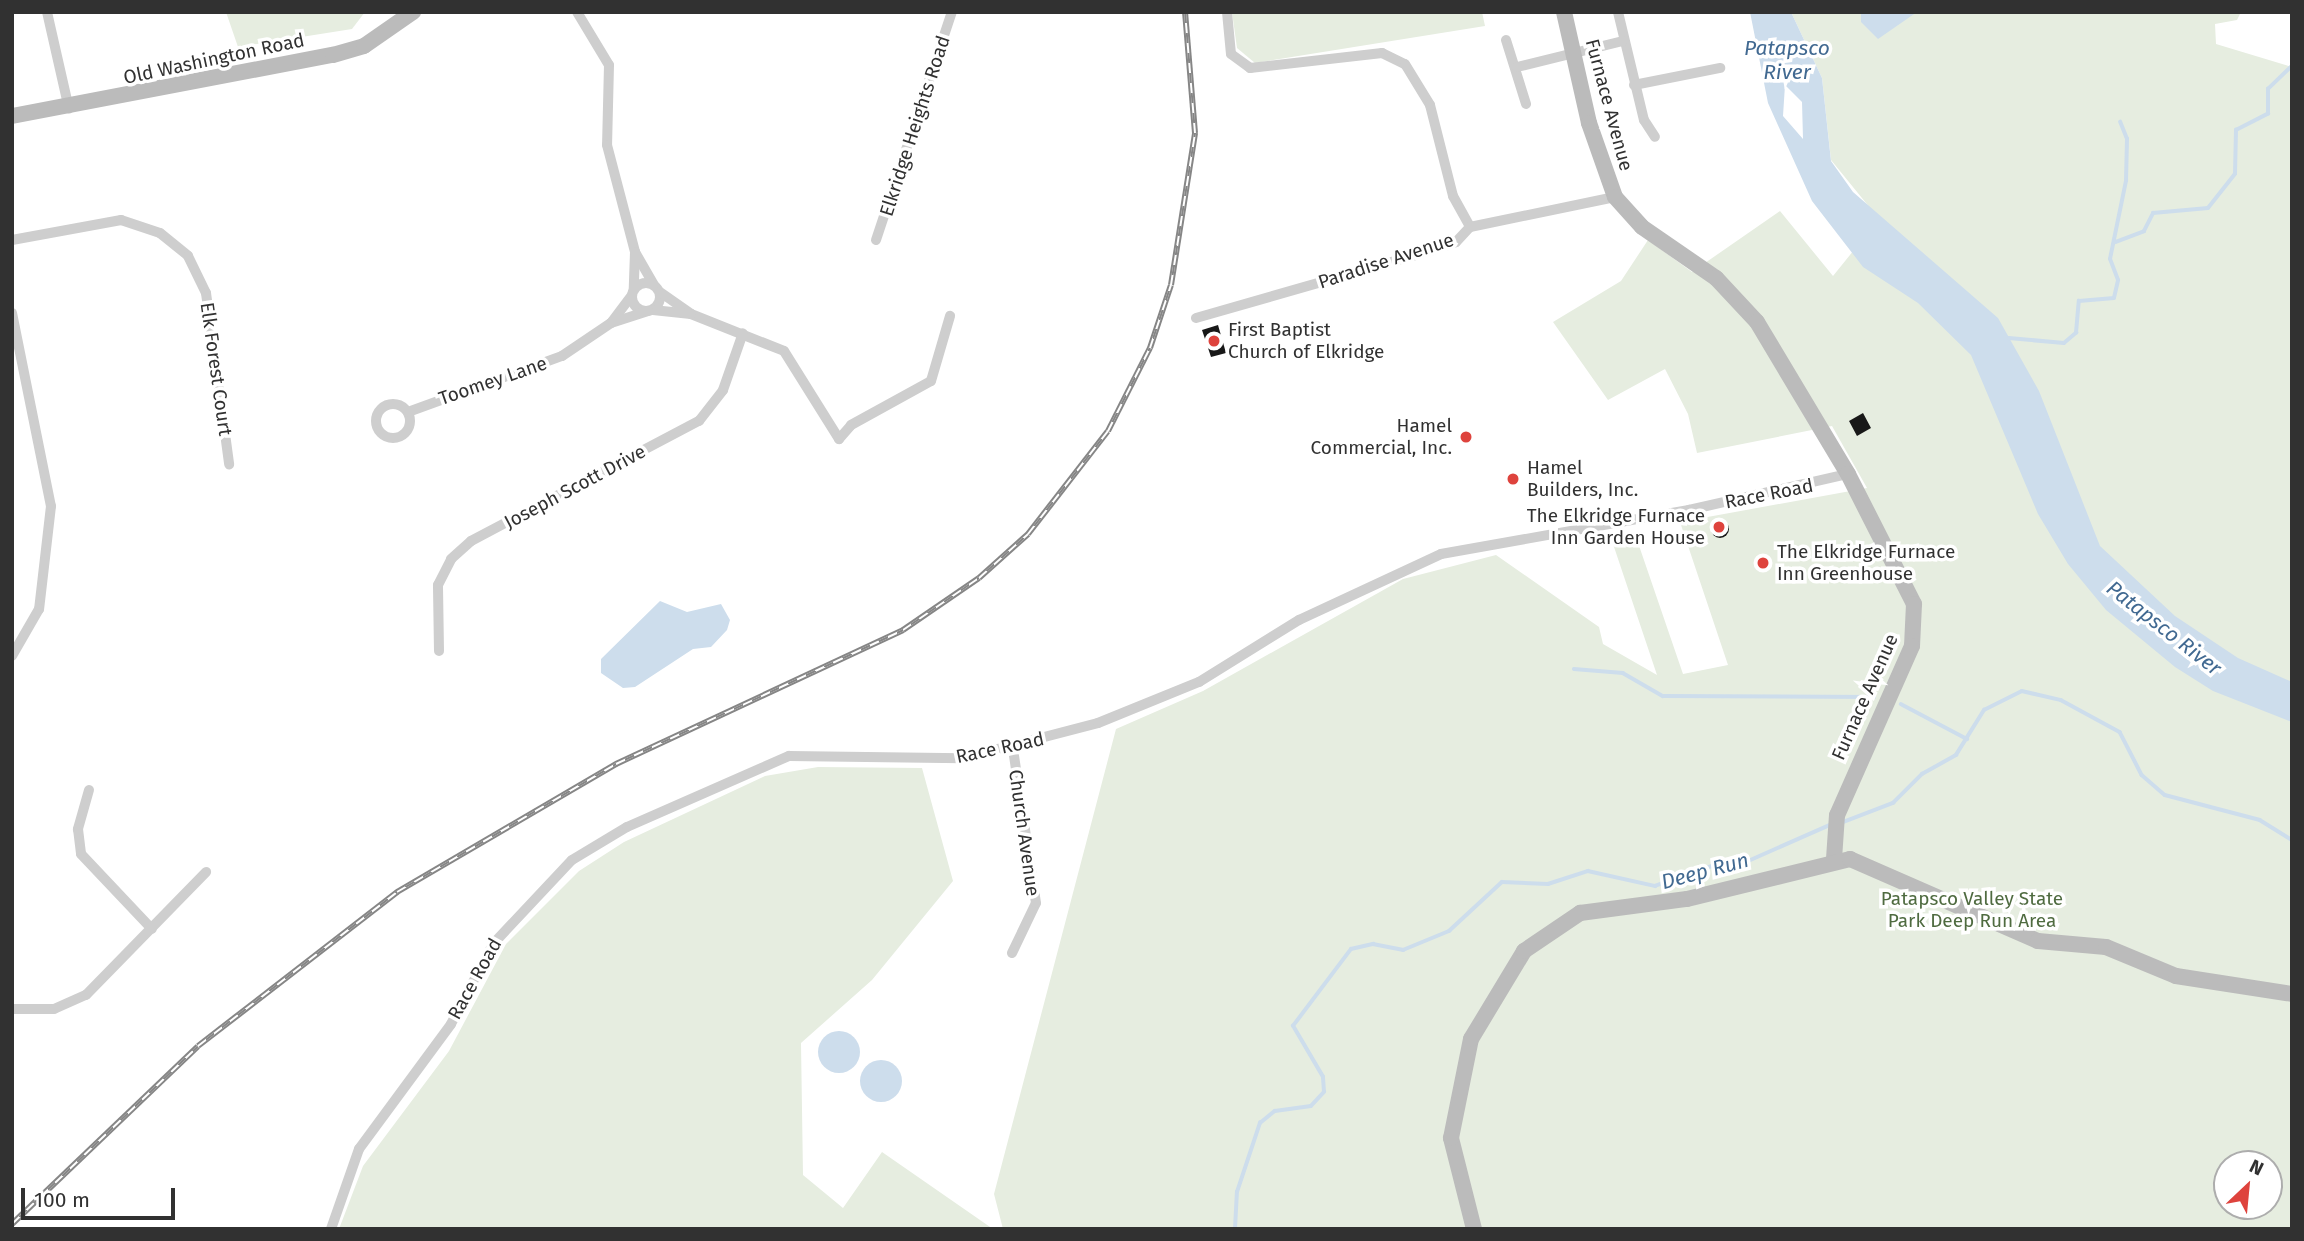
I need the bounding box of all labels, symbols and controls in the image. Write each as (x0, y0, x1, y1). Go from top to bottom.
street label: Old Washington Road (121, 29, 307, 89)
street label: Elkridge Heights Road (875, 33, 955, 219)
water label: Patapsco River (1744, 35, 1830, 85)
street label: Furnace Avenue (1580, 37, 1638, 173)
street label: Paradise Avenue (1315, 228, 1457, 294)
street label: Elk Forest Court (195, 301, 237, 437)
place label: First Baptist Church of Elkridge (1228, 319, 1384, 363)
marker: First Baptist Church of Elkridge (1206, 333, 1222, 349)
street label: Toomey Lane (436, 352, 550, 410)
place label: Hamel Commercial, Inc. (1311, 415, 1452, 459)
marker: Hamel Commercial, Inc. (1458, 429, 1474, 445)
street label: Joseph Scott Drive (500, 440, 650, 534)
place label: Hamel Builders, Inc. (1527, 457, 1638, 501)
marker: Hamel Builders, Inc. (1505, 471, 1521, 487)
street label: Race Road (1723, 474, 1815, 514)
place label: The Elkridge Furnace Inn Garden House (1527, 505, 1705, 549)
marker: The Elkridge Furnace Inn Garden House (1711, 519, 1727, 535)
place label: The Elkridge Furnace Inn Greenhouse (1777, 541, 1955, 585)
marker: The Elkridge Furnace Inn Greenhouse (1755, 555, 1771, 571)
water label: Patapsco River (2102, 575, 2226, 681)
street label: Furnace Avenue (1827, 630, 1903, 764)
street label: Race Road (954, 728, 1046, 768)
street label: Church Avenue (1004, 768, 1044, 898)
water label: Deep Run (1659, 847, 1751, 895)
park label: Patapsco Valley State Park Deep Run Area (1881, 888, 2063, 932)
street label: Race Road (443, 934, 507, 1024)
north arrow (2213, 1150, 2283, 1220)
text: N (2246, 1154, 2267, 1181)
scale bar (24, 1174, 178, 1218)
text: 100 m (34, 1187, 90, 1213)

